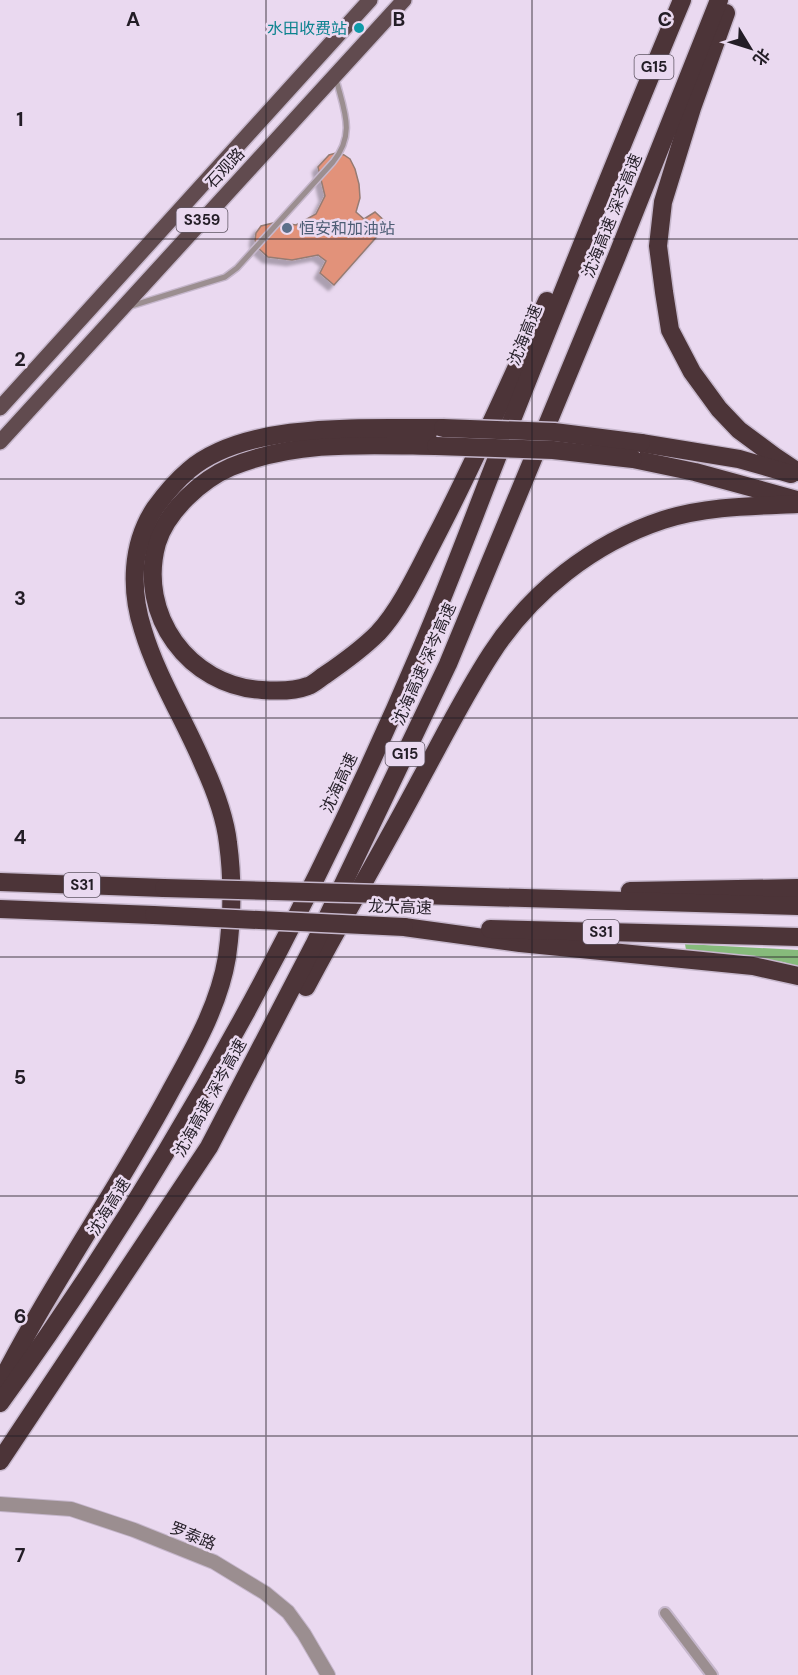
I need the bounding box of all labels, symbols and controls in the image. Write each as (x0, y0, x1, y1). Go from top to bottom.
text: A (126, 6, 140, 32)
text: B (393, 6, 405, 32)
text: C (658, 6, 672, 32)
place label: 水田收费站 (267, 18, 347, 39)
north arrow (720, 18, 780, 78)
marker: 水田收费站 (352, 21, 366, 35)
text: 北 (748, 44, 775, 70)
road number: G15 (634, 55, 674, 79)
text: 1 (16, 106, 24, 132)
street label: 石观路 (201, 143, 249, 193)
street label: 沈海高速 深岑高速 (577, 151, 647, 281)
road number: S359 (176, 208, 228, 232)
place label: 恒安和加油站 (299, 218, 395, 239)
marker: 恒安和加油站 (280, 221, 294, 235)
street label: 沈海高速 (503, 301, 547, 369)
text: 2 (14, 346, 26, 372)
text: 3 (14, 585, 26, 611)
street label: 沈海高速 深岑高速 (388, 599, 460, 729)
road number: G15 (386, 742, 424, 766)
street label: 沈海高速 (316, 750, 362, 816)
text: 4 (14, 824, 27, 850)
road number: S31 (64, 873, 100, 897)
street label: 龙大高速 (368, 895, 432, 919)
road number: S31 (583, 920, 619, 944)
street label: 沈海高速 深岑高速 (169, 1035, 251, 1161)
text: 5 (14, 1064, 26, 1090)
street label: 沈海高速 (83, 1174, 135, 1240)
text: 6 (14, 1303, 26, 1329)
street label: 罗泰路 (167, 1517, 219, 1555)
text: 7 (15, 1542, 26, 1568)

